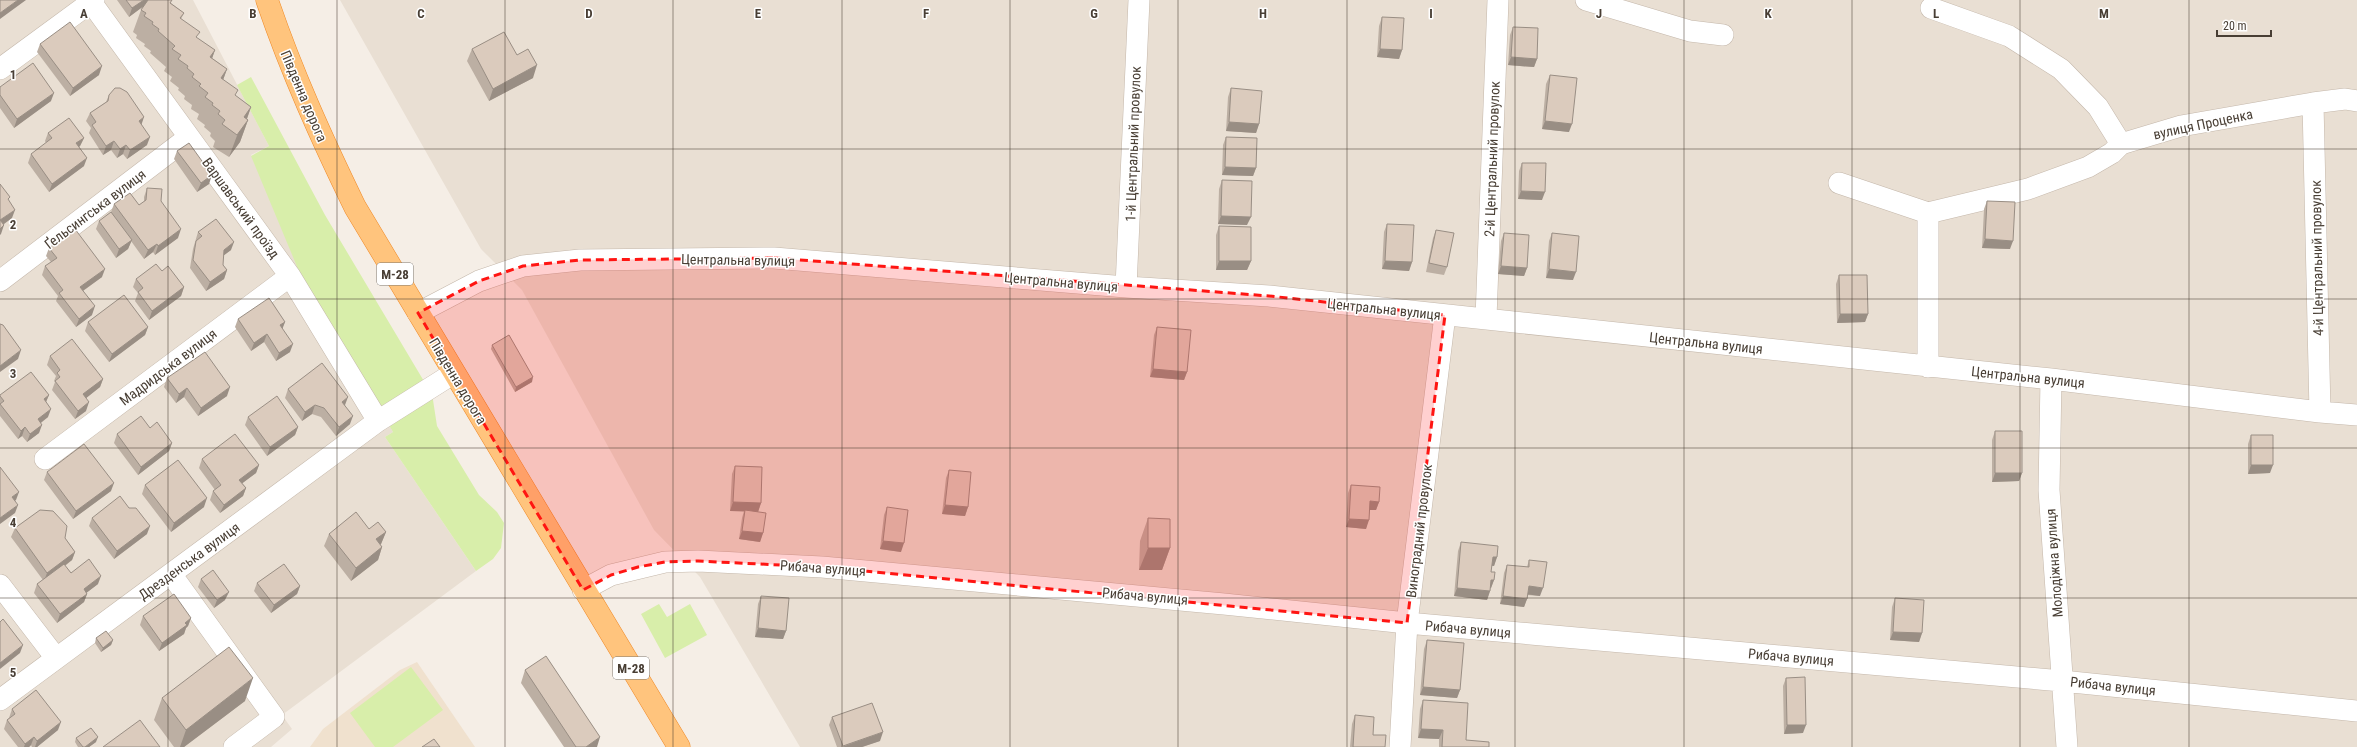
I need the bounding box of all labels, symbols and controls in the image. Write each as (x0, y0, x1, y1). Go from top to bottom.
text: A (80, 6, 88, 21)
text: B (249, 6, 257, 21)
text: C (417, 6, 425, 21)
text: D (585, 6, 593, 21)
text: E (755, 6, 762, 21)
text: F (923, 6, 929, 21)
text: G (1090, 6, 1098, 21)
text: H (1259, 6, 1267, 21)
text: I (1429, 6, 1433, 21)
text: J (1596, 6, 1602, 21)
text: K (1764, 6, 1772, 21)
text: L (1933, 6, 1939, 21)
text: M (2099, 6, 2109, 21)
scale bar (2217, 12, 2271, 38)
text: 20 m (2223, 19, 2247, 33)
street label: Південна дорога (278, 48, 330, 144)
street label: 1-й Центральний провулок (1122, 66, 1144, 222)
text: 1 (10, 67, 16, 82)
street label: 2-й Центральний провулок (1481, 81, 1503, 237)
street label: вулиця Проценка (2152, 106, 2254, 142)
street label: Варшавський проїзд (199, 155, 283, 262)
street label: Ґельсингська вулиця (41, 166, 149, 252)
street label: 4-й Центральний провулок (2308, 180, 2326, 336)
text: 2 (10, 217, 17, 232)
street label: Центральна вулиця (681, 251, 795, 269)
road number: М-28 (377, 263, 413, 285)
street label: Центральна вулиця (1003, 269, 1119, 295)
street label: Центральна вулиця (1326, 295, 1442, 323)
street label: Мадридська вулиця (116, 325, 220, 409)
street label: Центральна вулиця (1648, 329, 1764, 357)
street label: Південна дорога (426, 335, 490, 427)
street label: Центральна вулиця (1970, 363, 2086, 391)
text: 3 (10, 366, 16, 381)
street label: Виноградний провулок (1403, 463, 1435, 599)
street label: Молодіжна вулиця (2042, 508, 2066, 618)
text: 4 (10, 515, 17, 530)
street label: Дрезденська вулиця (135, 519, 243, 603)
street label: Рибача вулиця (780, 557, 866, 579)
street label: Рибача вулиця (1101, 584, 1189, 608)
street label: Рибача вулиця (1424, 617, 1512, 641)
street label: Рибача вулиця (1747, 645, 1835, 669)
road number: М-28 (613, 657, 649, 679)
text: 5 (10, 665, 17, 680)
street label: Рибача вулиця (2069, 674, 2157, 698)

